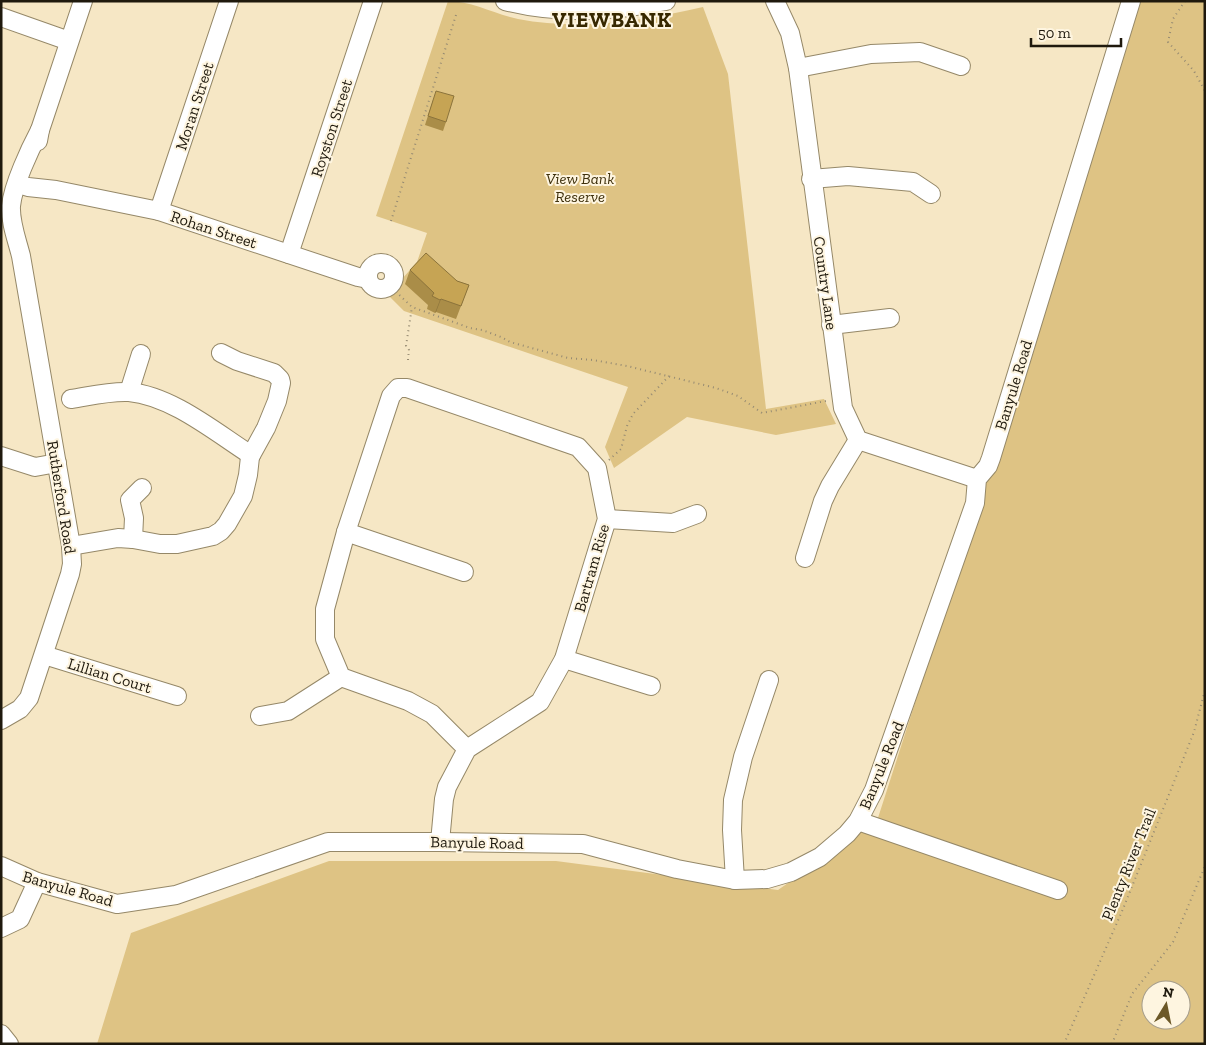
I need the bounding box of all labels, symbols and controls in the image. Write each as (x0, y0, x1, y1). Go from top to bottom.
district label: VIEWBANK (552, 7, 672, 32)
scale bar (1031, 15, 1121, 47)
text: 50 m (1038, 24, 1071, 42)
street label: Moran Street (171, 60, 218, 153)
street label: Royston Street (307, 77, 356, 179)
park label: View Bank Reserve (546, 169, 614, 206)
street label: Rohan Street (168, 207, 259, 252)
street label: Country Lane (810, 235, 841, 331)
street label: Banyule Road (991, 338, 1036, 432)
street label: Rutherford Road (43, 439, 80, 555)
street label: Bartram Rise (570, 522, 613, 614)
street label: Lillian Court (66, 654, 154, 697)
street label: Banyule Road (855, 718, 908, 812)
street label: Plenty River Trail (1097, 805, 1160, 923)
street label: Banyule Road (430, 832, 524, 853)
street label: Banyule Road (20, 867, 115, 911)
north arrow (1141, 980, 1191, 1030)
text: N (1161, 983, 1175, 1002)

